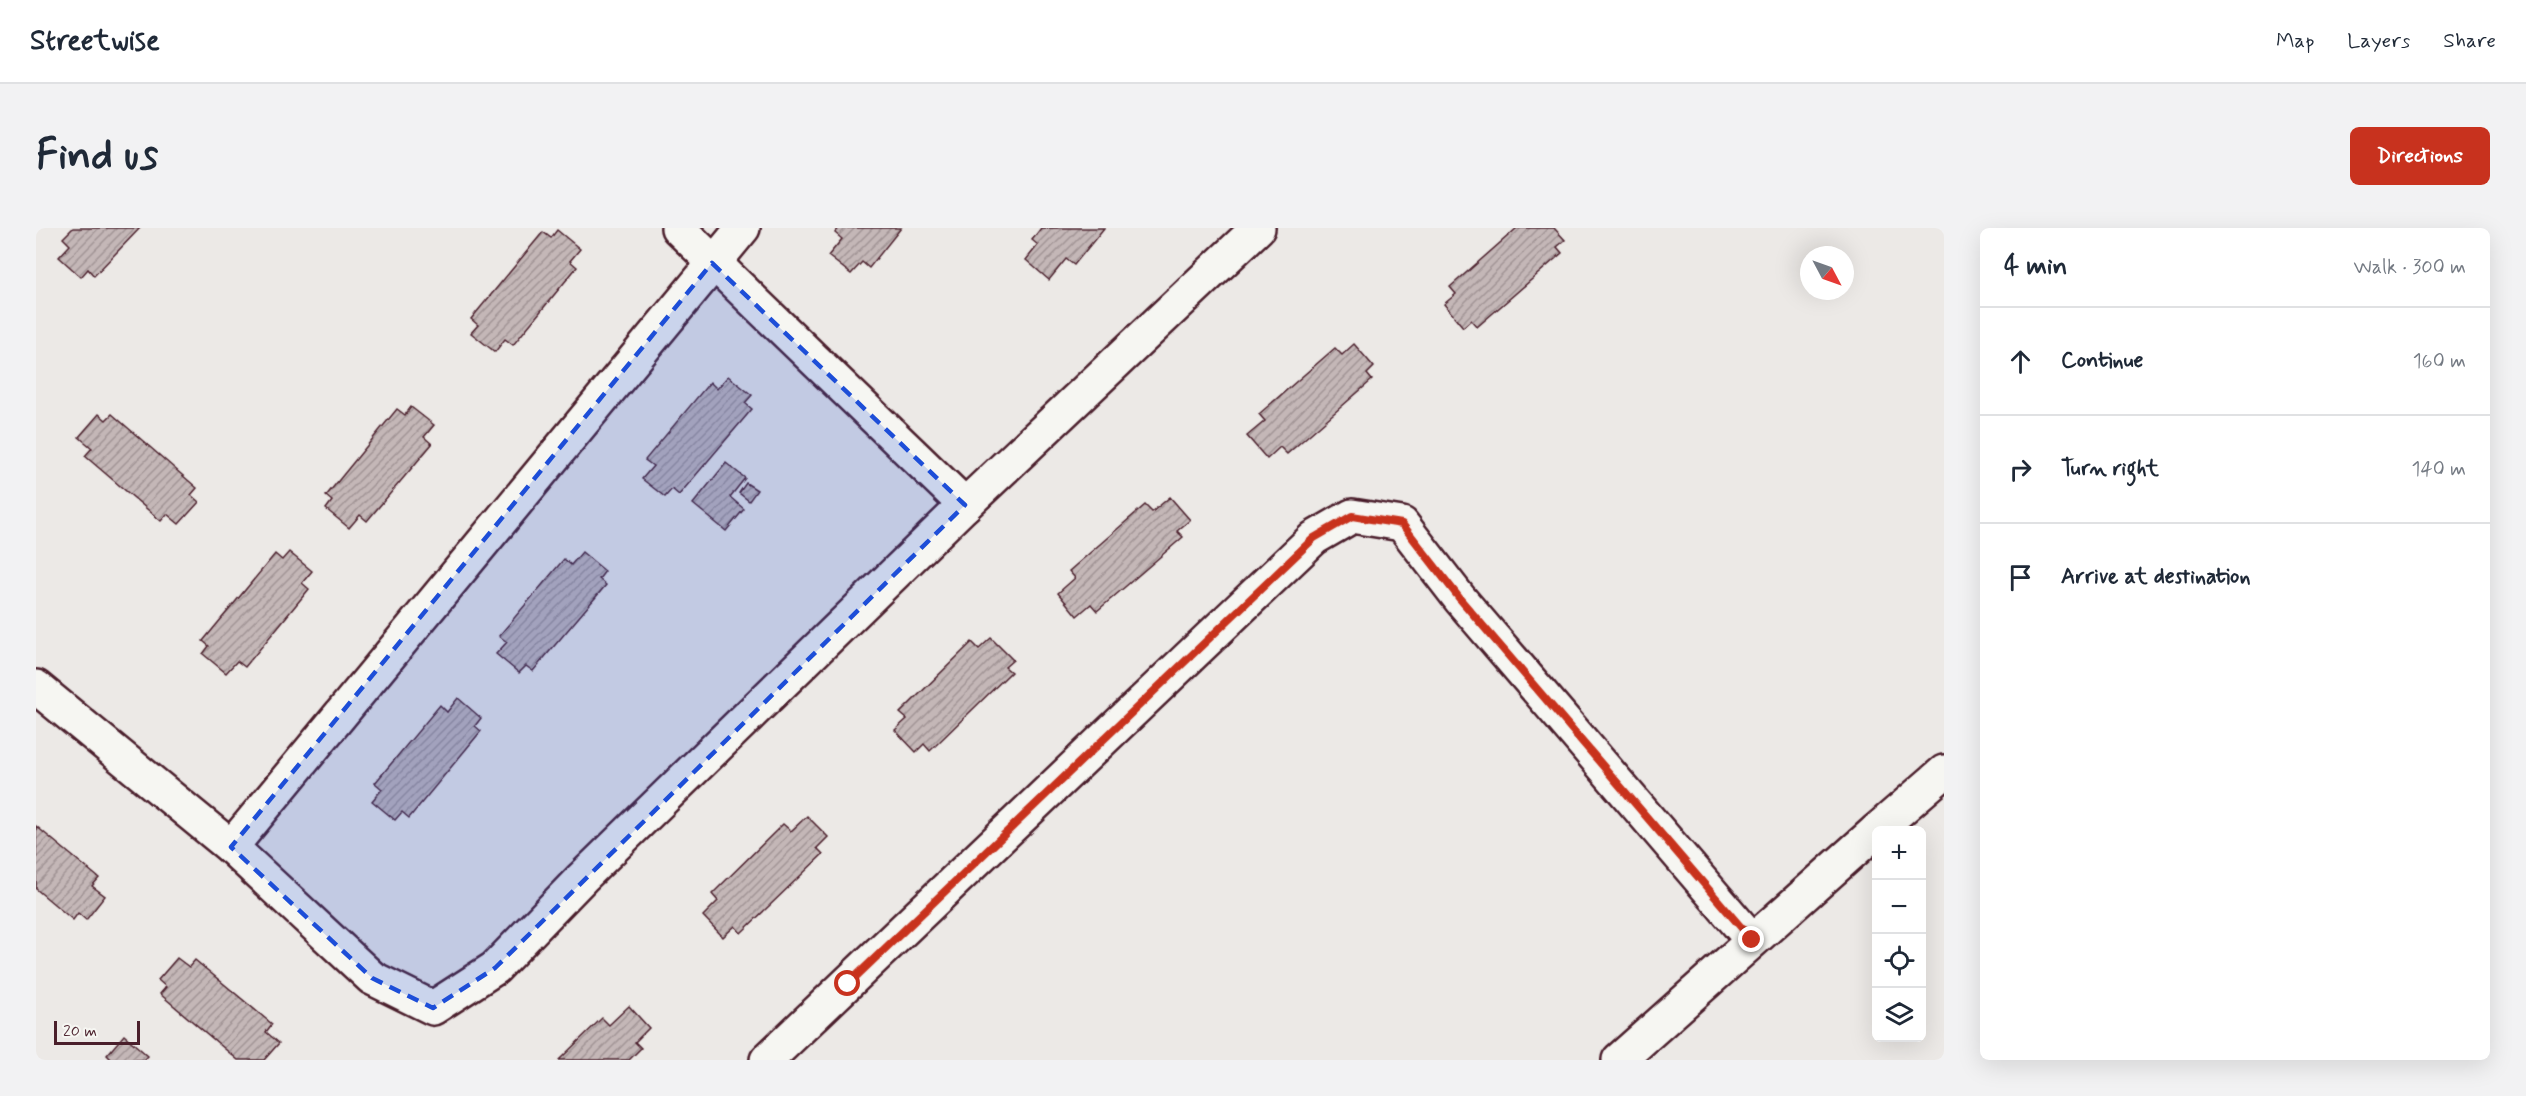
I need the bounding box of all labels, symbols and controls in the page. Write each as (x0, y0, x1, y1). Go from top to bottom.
text: Streetwise (30, 23, 160, 60)
text: Map (2276, 27, 2314, 55)
text: Layers (2347, 27, 2410, 55)
text: Share (2443, 27, 2496, 55)
button: Directions (2350, 127, 2490, 185)
text: Find us (36, 129, 158, 184)
north arrow (1800, 246, 1854, 300)
text: 4 min (2004, 250, 2067, 284)
text: Walk · 300 m (2354, 254, 2466, 281)
icon: ahead (2004, 345, 2037, 378)
text: Continue (2061, 347, 2143, 375)
text: 160 m (2413, 348, 2466, 375)
icon: right (2004, 453, 2037, 486)
text: Turn right (2061, 455, 2159, 483)
text: 140 m (2412, 456, 2466, 483)
icon: arrive (2004, 561, 2037, 594)
text: Arrive at destination (2061, 563, 2251, 591)
map controls (1872, 826, 1926, 1042)
button: + (1872, 826, 1926, 880)
button: − (1872, 880, 1926, 934)
route end (1738, 926, 1764, 952)
button: locate (1872, 934, 1926, 988)
route start (834, 970, 860, 996)
button: layers (1872, 988, 1926, 1042)
scale bar (54, 1018, 140, 1046)
text: 20 m (63, 1021, 97, 1042)

